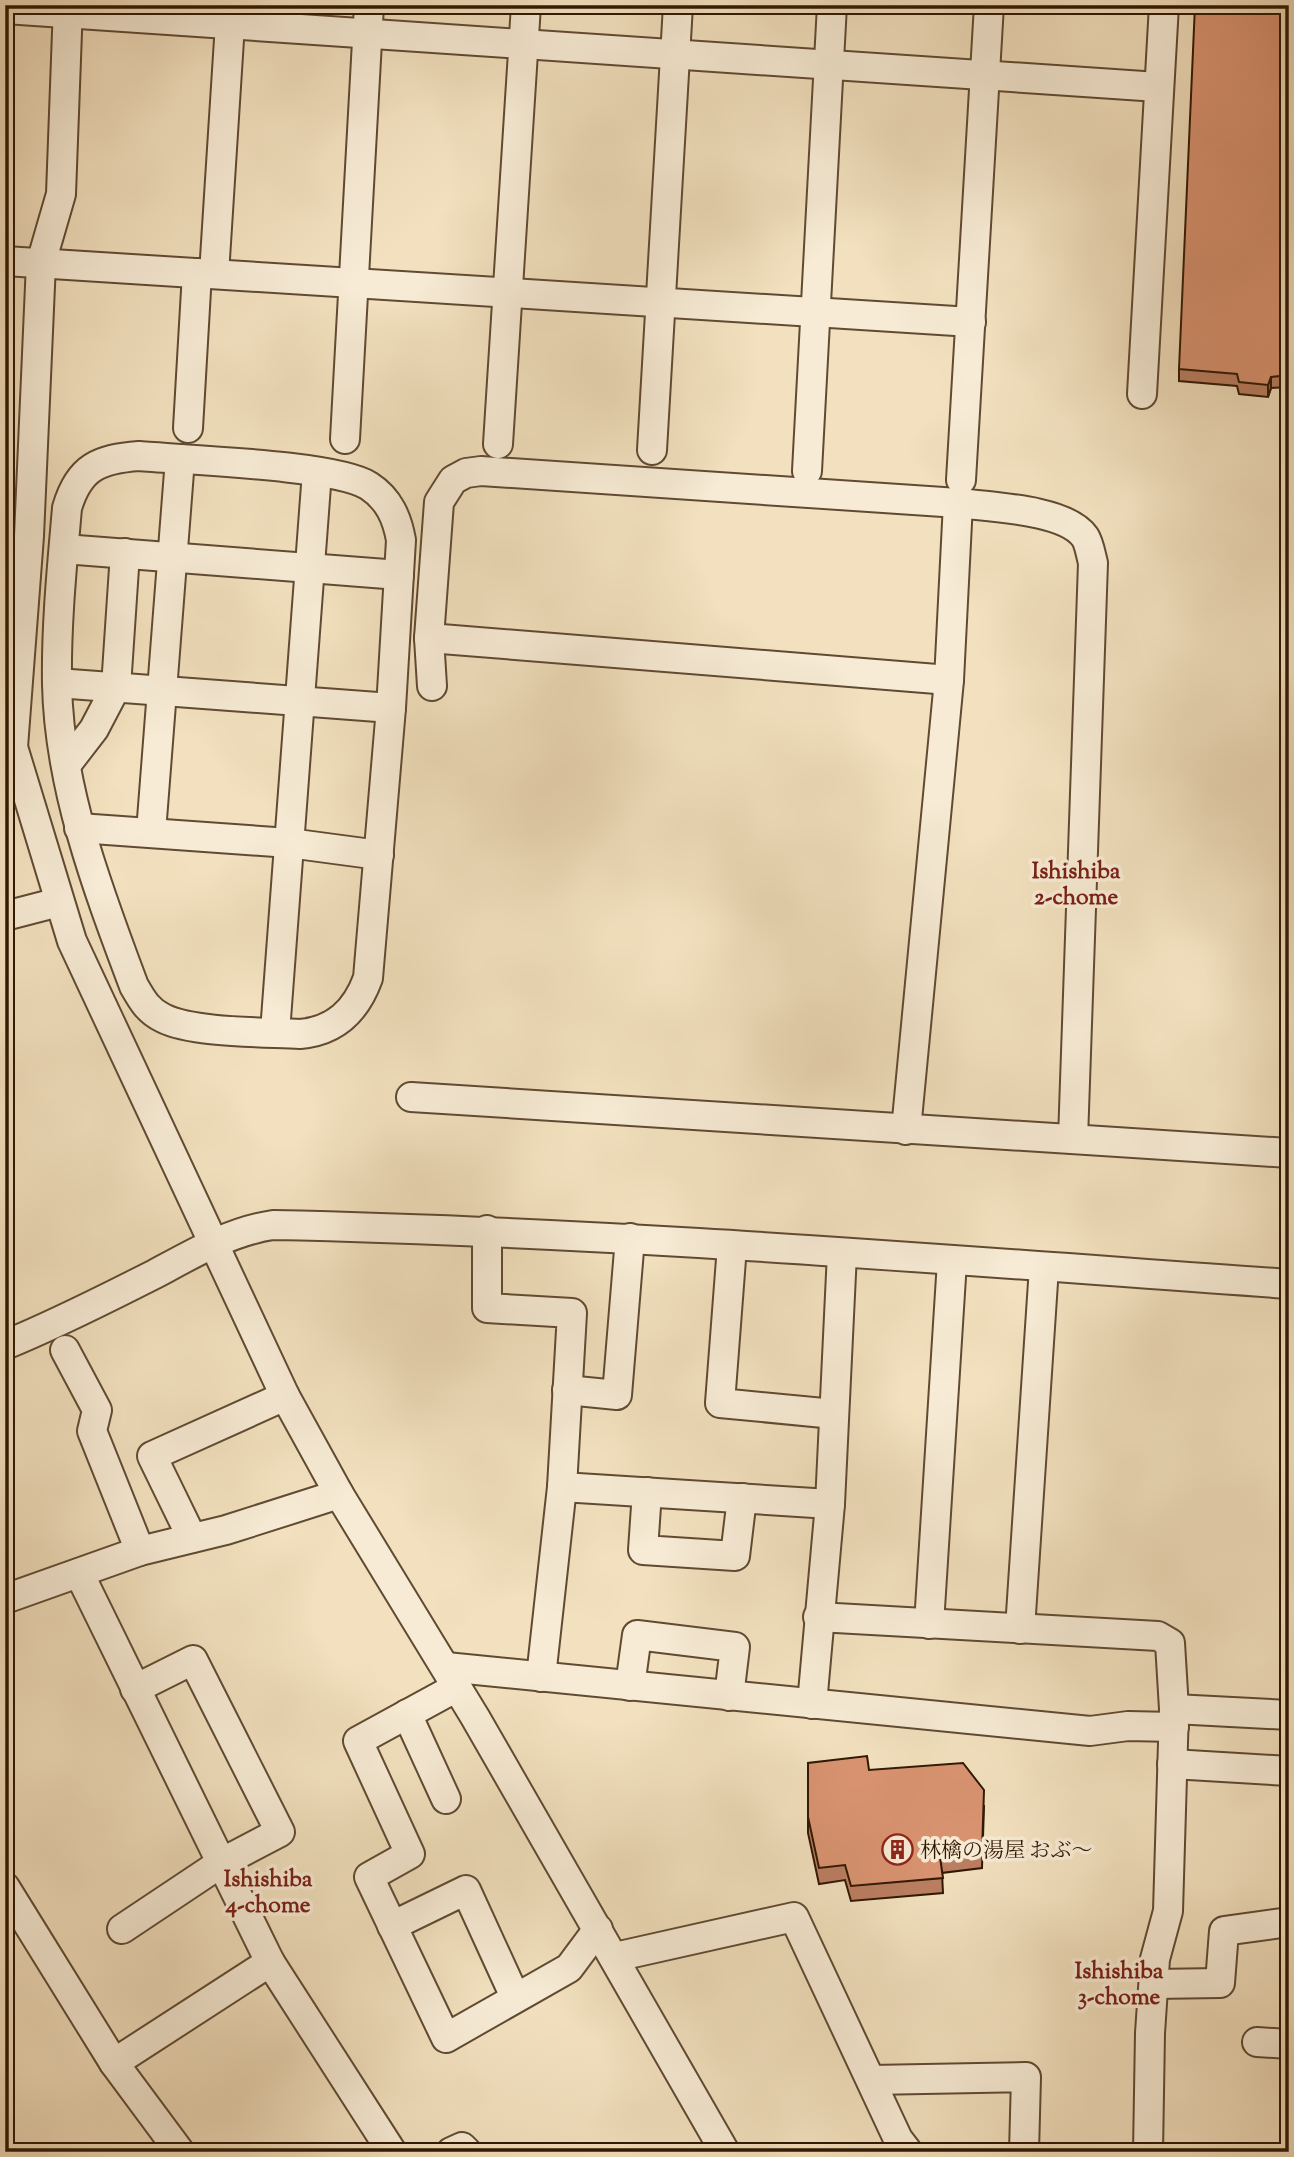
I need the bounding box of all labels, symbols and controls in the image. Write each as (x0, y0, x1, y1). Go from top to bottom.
district label: Ishishiba 2-chome (1032, 856, 1121, 915)
building icon: 林檎の湯屋 おぶ～ (880, 1833, 914, 1867)
place label: 林檎の湯屋 おぶ～ (920, 1837, 1092, 1867)
district label: Ishishiba 4-chome (224, 1864, 313, 1923)
district label: Ishishiba 3-chome (1075, 1956, 1164, 2015)

